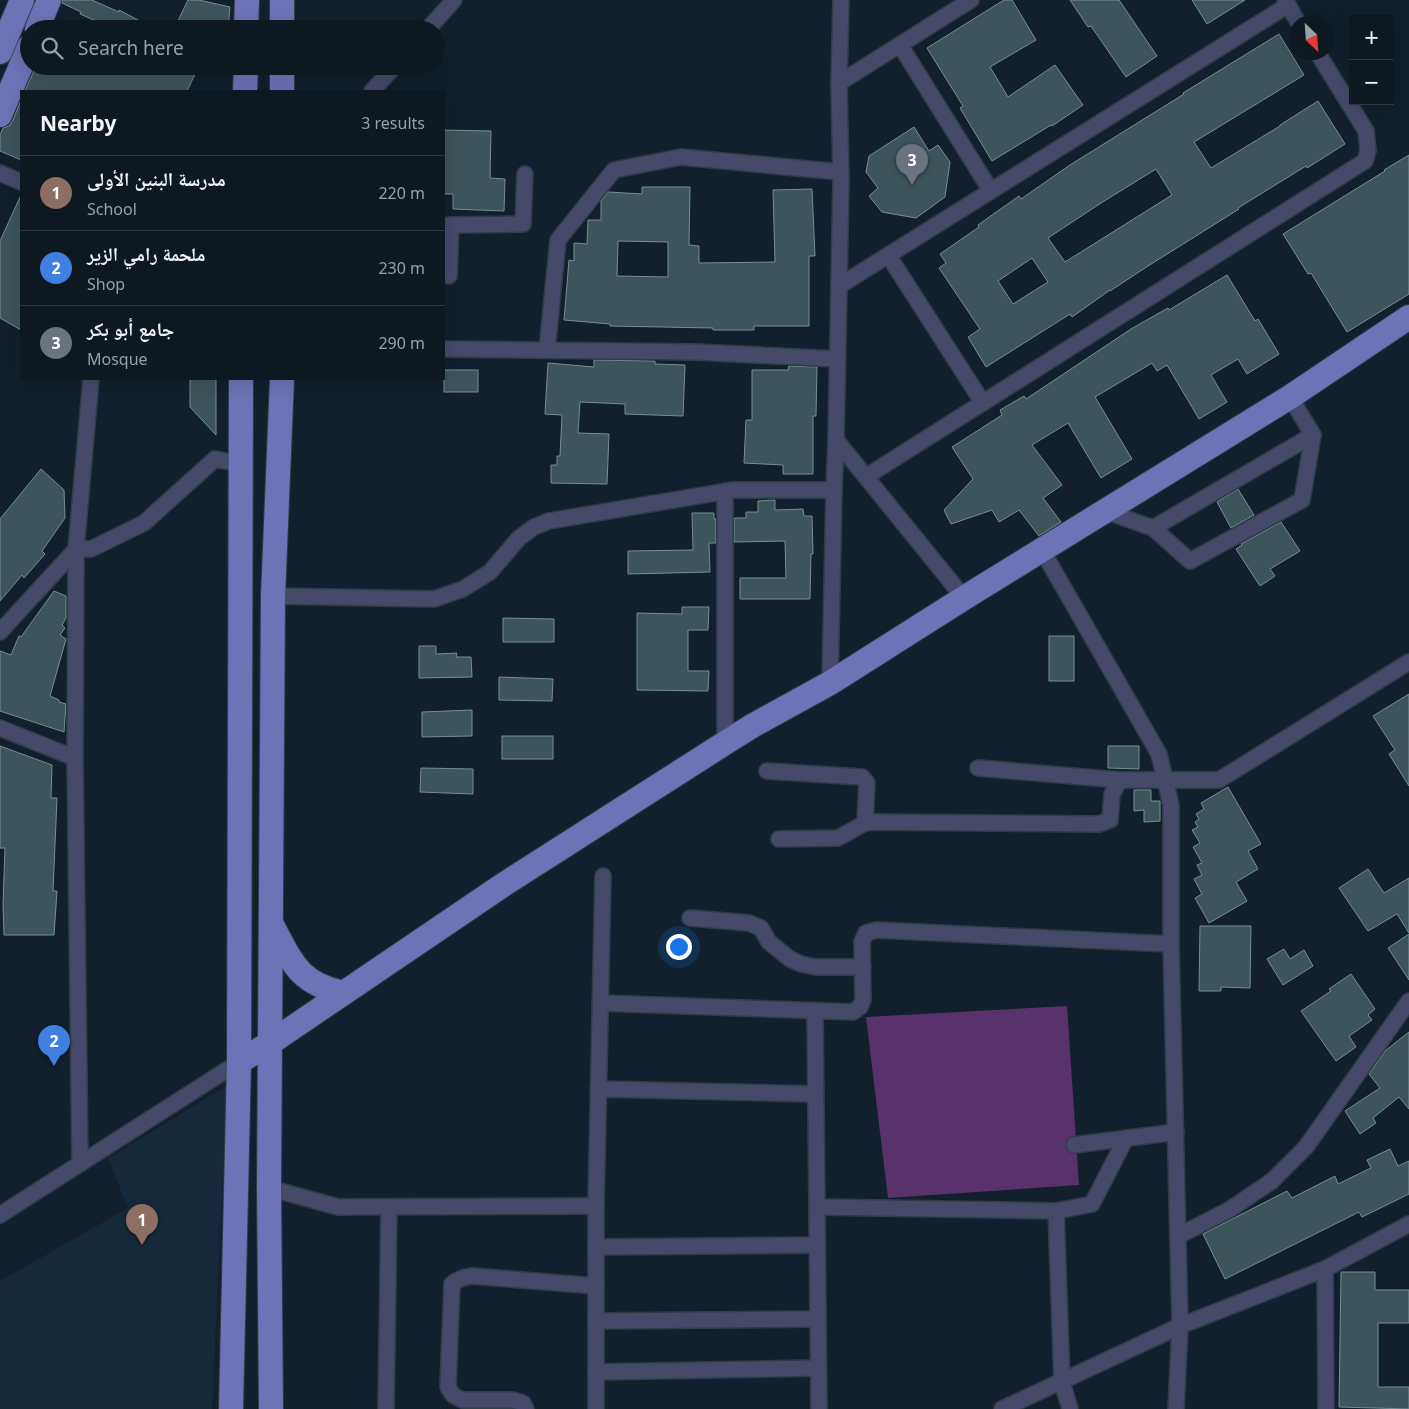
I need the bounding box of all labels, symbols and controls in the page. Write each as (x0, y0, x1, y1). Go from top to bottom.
north arrow (1289, 15, 1334, 60)
map controls (1349, 15, 1394, 105)
button: + (1349, 15, 1394, 60)
search box (20, 20, 445, 75)
icon: search (38, 34, 66, 62)
text: Search here (78, 35, 184, 61)
button: − (1349, 60, 1394, 105)
text: Nearby (40, 109, 116, 137)
text: 3 results (361, 112, 425, 134)
pin: 3 (896, 144, 928, 185)
text: مدرسة البنين الأولى (87, 166, 226, 192)
text: 1 (51, 182, 61, 204)
text: 220 m (378, 182, 425, 204)
text: School (87, 198, 137, 220)
text: ملحمة رامي الزير (87, 241, 205, 267)
text: 2 (51, 257, 61, 279)
text: 230 m (378, 257, 425, 279)
text: Shop (87, 273, 125, 295)
text: جامع أبو بكر (87, 316, 174, 342)
text: 3 (51, 332, 61, 354)
text: 290 m (378, 332, 425, 354)
text: Mosque (87, 348, 148, 370)
your location (666, 934, 692, 960)
pin: 2 (38, 1025, 70, 1066)
pin: 1 (126, 1204, 158, 1245)

